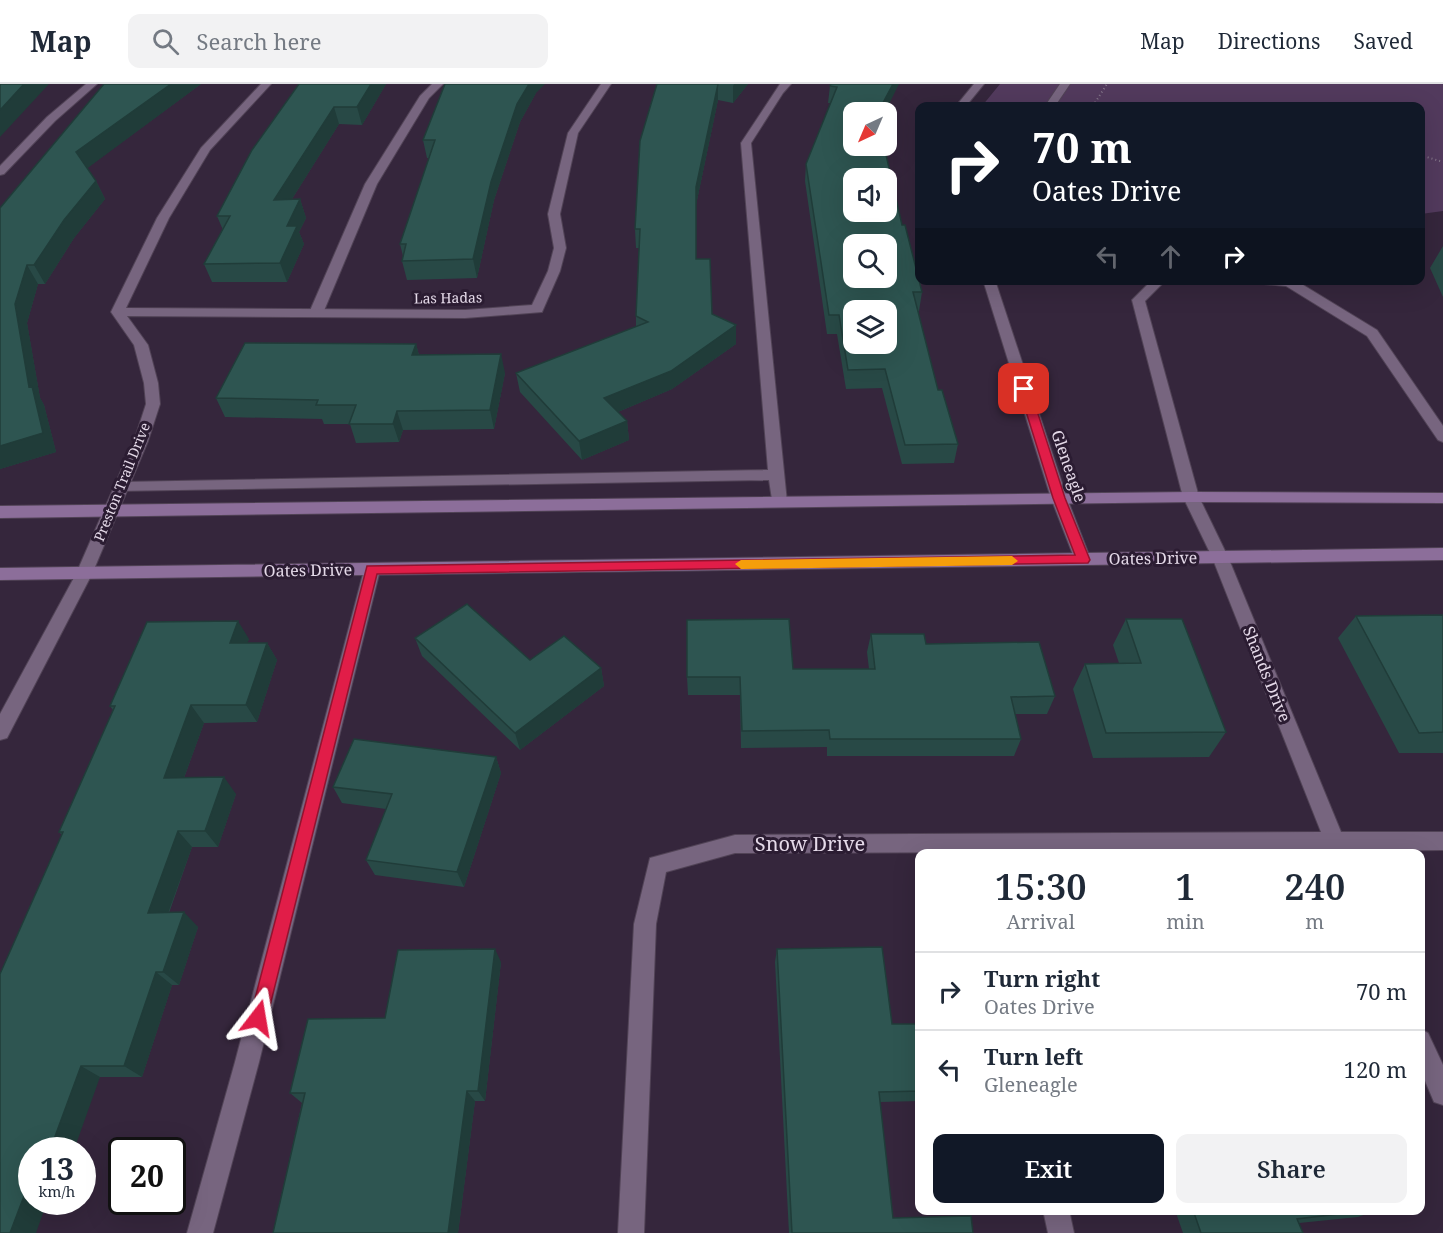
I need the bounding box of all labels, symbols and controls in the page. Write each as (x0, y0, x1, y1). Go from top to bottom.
search box (128, 14, 548, 68)
text: Map (30, 22, 92, 60)
icon: search (149, 25, 182, 58)
text: Search here (197, 26, 321, 56)
text: Map (1140, 27, 1185, 55)
text: Directions (1218, 27, 1320, 55)
text: Saved (1353, 27, 1413, 55)
north arrow (843, 102, 897, 156)
map controls (843, 102, 897, 354)
text: 70 m (1032, 118, 1132, 175)
icon: right (933, 126, 1011, 204)
button: sound (843, 168, 897, 222)
text: Oates Drive (1032, 172, 1181, 209)
button: search (843, 234, 897, 288)
icon: left (1091, 240, 1124, 273)
icon: ahead (1154, 240, 1187, 273)
icon: right (1217, 240, 1250, 273)
street label: Las Hadas (414, 287, 482, 308)
button: layers (843, 300, 897, 354)
pin (998, 363, 1049, 414)
icon: arrive (1007, 372, 1040, 405)
street label: Preston Trail Drive (89, 420, 154, 544)
street label: Gleneagle (1046, 427, 1092, 505)
street label: Oates Drive (1109, 546, 1197, 570)
street label: Oates Drive (264, 558, 352, 582)
street label: Shands Drive (1238, 623, 1296, 725)
street label: Snow Drive (755, 830, 865, 857)
text: 15:30 (995, 862, 1087, 911)
text: 1 (1175, 862, 1196, 911)
text: 240 (1284, 862, 1345, 911)
text: Arrival (1006, 908, 1075, 935)
text: min (1166, 908, 1205, 935)
text: m (1305, 908, 1324, 935)
text: Turn right (984, 963, 1100, 993)
icon: right (933, 975, 966, 1008)
text: 70 m (1356, 976, 1407, 1006)
position arrow (226, 986, 290, 1050)
text: Oates Drive (984, 993, 1095, 1020)
text: Turn left (984, 1041, 1083, 1071)
icon: left (933, 1053, 966, 1086)
text: 120 m (1344, 1054, 1407, 1084)
text: Gleneagle (984, 1071, 1078, 1098)
button: Exit (933, 1134, 1164, 1203)
button: Share (1176, 1134, 1407, 1203)
speed limit sign: 20 (108, 1137, 186, 1215)
text: 13 (40, 1148, 74, 1189)
text: km/h (39, 1181, 75, 1201)

